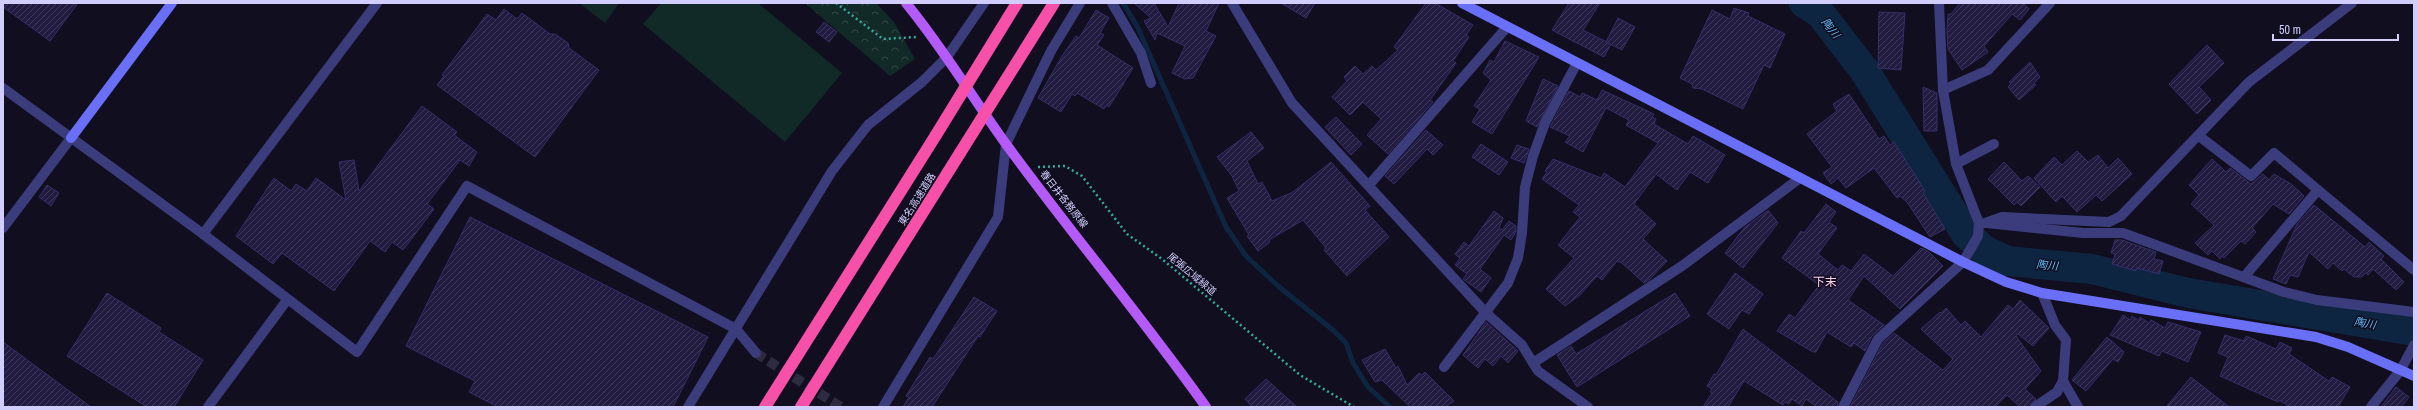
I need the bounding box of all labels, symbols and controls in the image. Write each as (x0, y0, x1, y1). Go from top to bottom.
water label: 陶川 (1819, 15, 1844, 42)
scale bar (2273, 16, 2398, 42)
text: 50 m (2279, 22, 2301, 38)
street label: 春日井各務原線 (1037, 167, 1091, 231)
street label: 東名高速道路 (896, 170, 938, 228)
street label: 尾張広域緑道 (1165, 250, 1219, 298)
water label: 陶川 (2035, 257, 2060, 273)
district label: 下末 (1813, 274, 1837, 290)
water label: 陶川 (2353, 314, 2378, 332)

